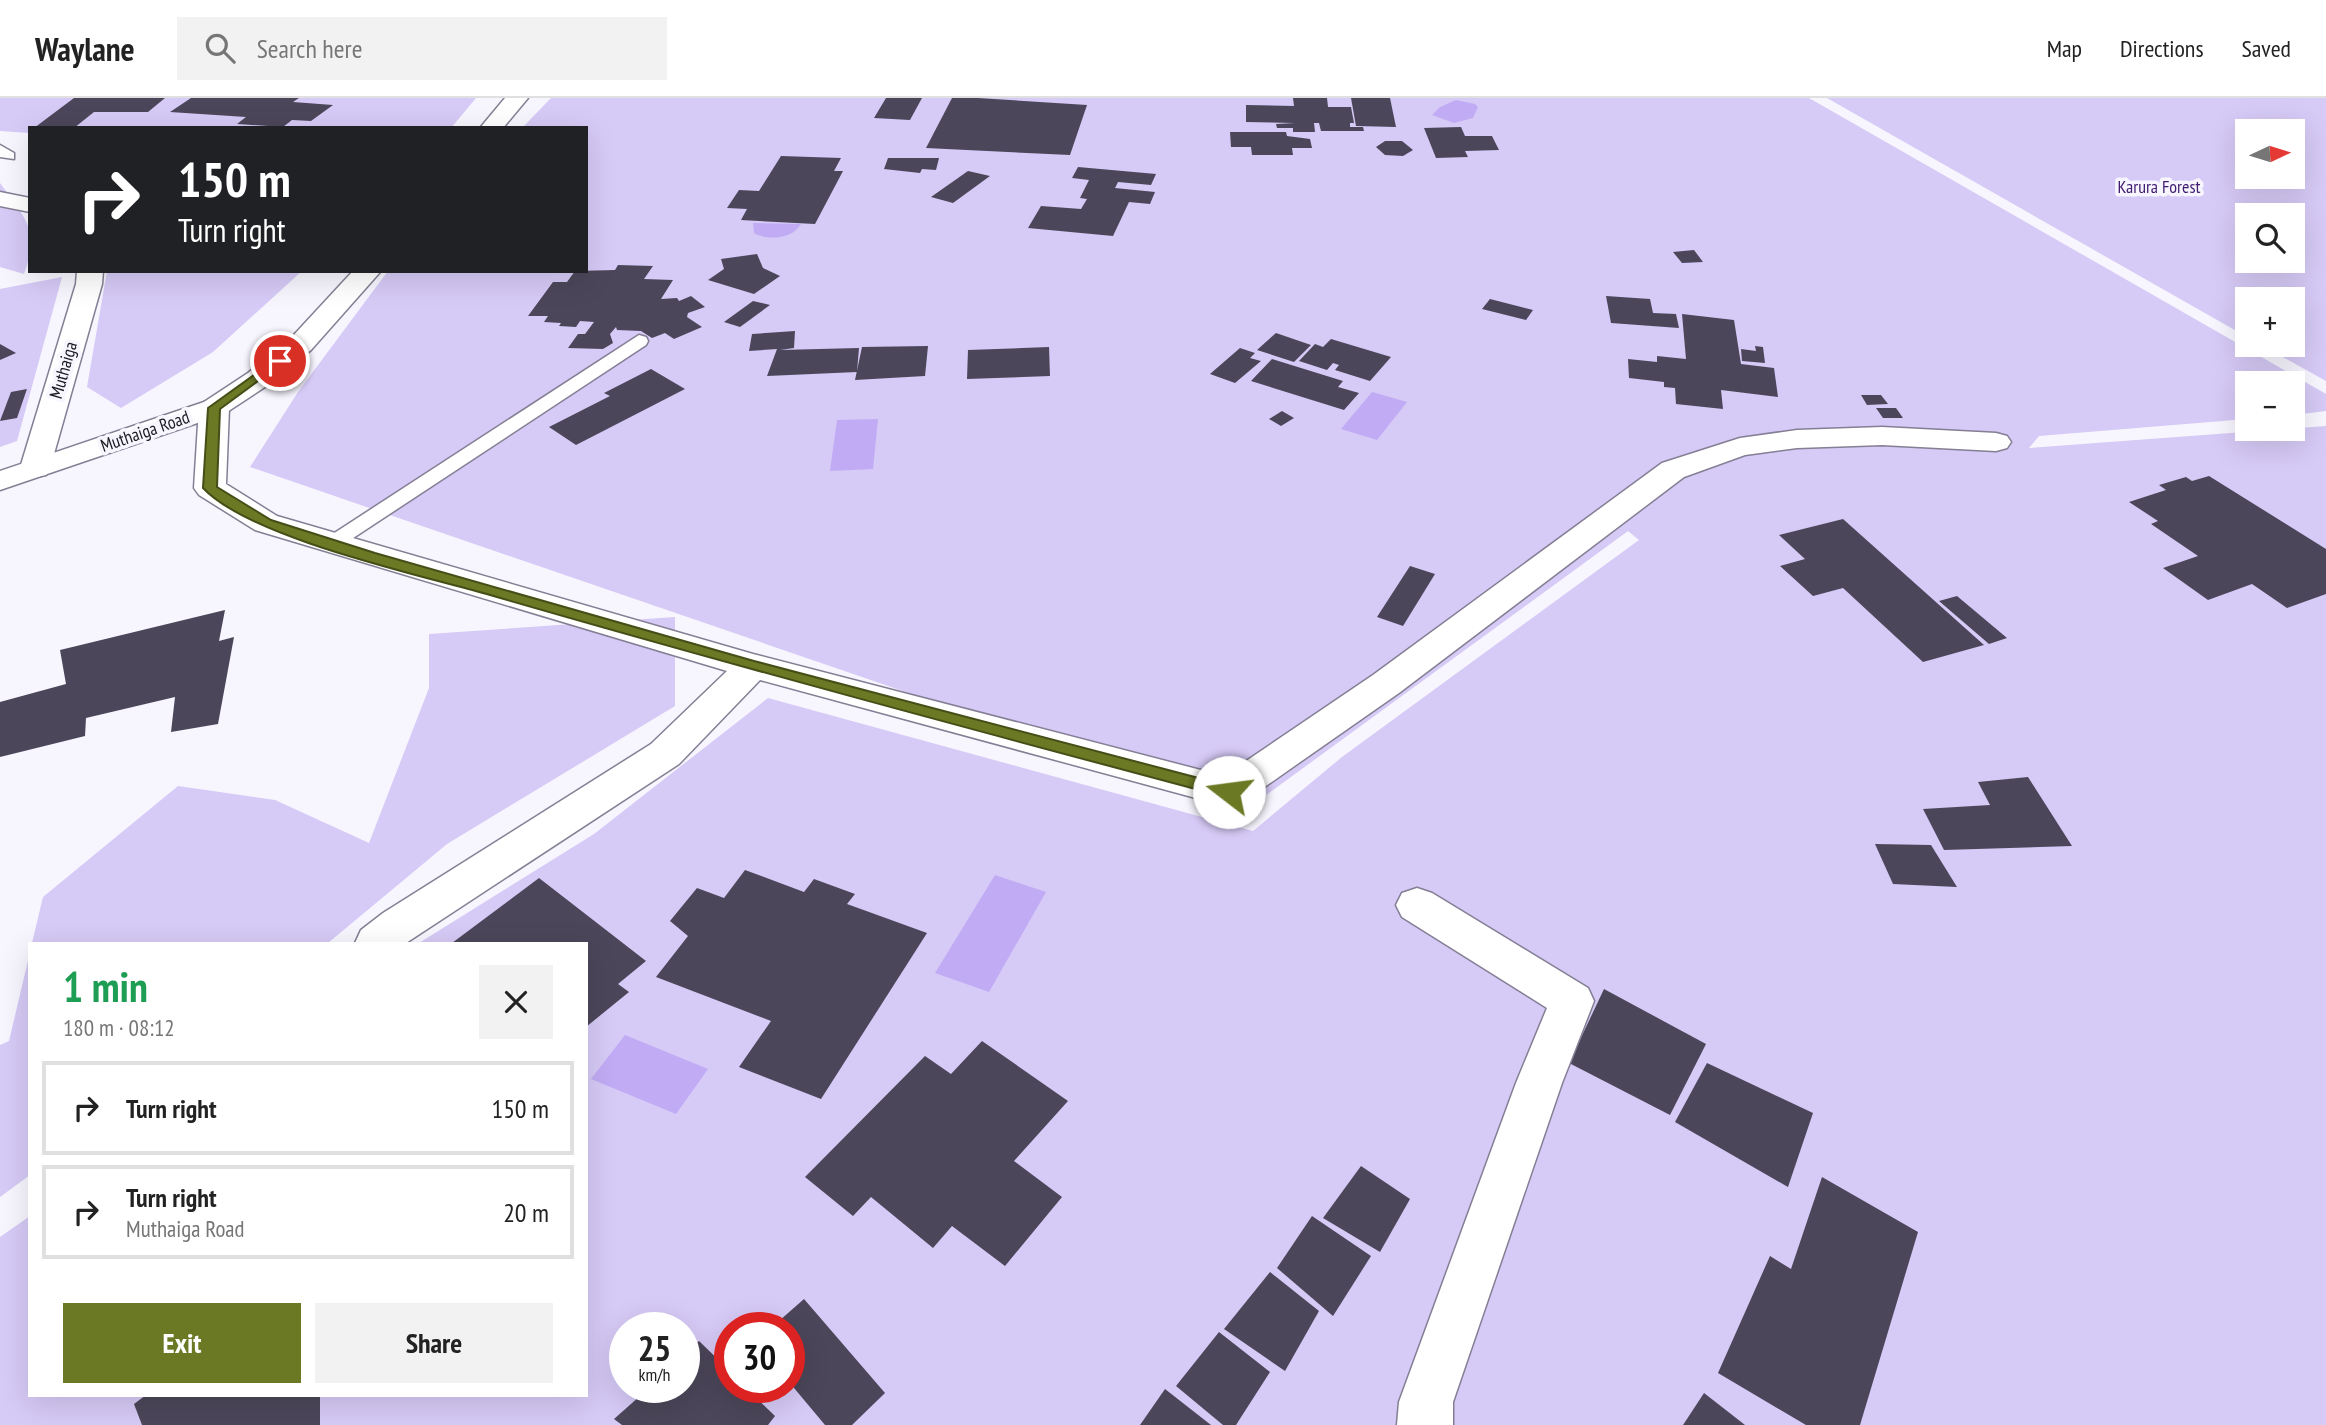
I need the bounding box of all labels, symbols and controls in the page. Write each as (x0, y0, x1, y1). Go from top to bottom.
search box (177, 17, 667, 80)
text: Waylane (35, 27, 135, 70)
icon: search (201, 29, 239, 67)
text: Search here (257, 32, 362, 65)
text: Map (2047, 33, 2082, 64)
text: Directions (2120, 33, 2204, 64)
text: Saved (2242, 33, 2291, 64)
north arrow (2235, 119, 2305, 189)
map controls (2235, 119, 2305, 441)
text: 150 m (178, 147, 291, 211)
icon: right (63, 154, 154, 245)
park label: Karura Forest (2118, 175, 2201, 198)
button: search (2235, 203, 2305, 273)
text: Turn right (178, 209, 286, 251)
button: + (2235, 287, 2305, 357)
pin (250, 331, 310, 391)
street label: Muthaiga (44, 339, 82, 401)
icon: arrive (261, 342, 299, 380)
button: − (2235, 371, 2305, 441)
street label: Muthaiga Road (97, 405, 193, 457)
position arrow (1192, 755, 1266, 829)
text: 1 min (63, 959, 148, 1014)
button: close (479, 965, 553, 1039)
text: 180 m · 08:12 (63, 1013, 175, 1042)
icon: right (67, 1089, 105, 1127)
text: Turn right (126, 1092, 217, 1125)
text: 150 m (491, 1092, 549, 1125)
text: Turn right (126, 1181, 217, 1214)
icon: right (67, 1193, 105, 1231)
text: 20 m (503, 1196, 549, 1229)
text: Muthaiga Road (126, 1214, 245, 1243)
button: Exit (63, 1303, 301, 1383)
button: Share (315, 1303, 553, 1383)
speed limit sign: 30 (714, 1312, 805, 1403)
text: 25 (638, 1325, 671, 1371)
text: km/h (639, 1363, 670, 1386)

